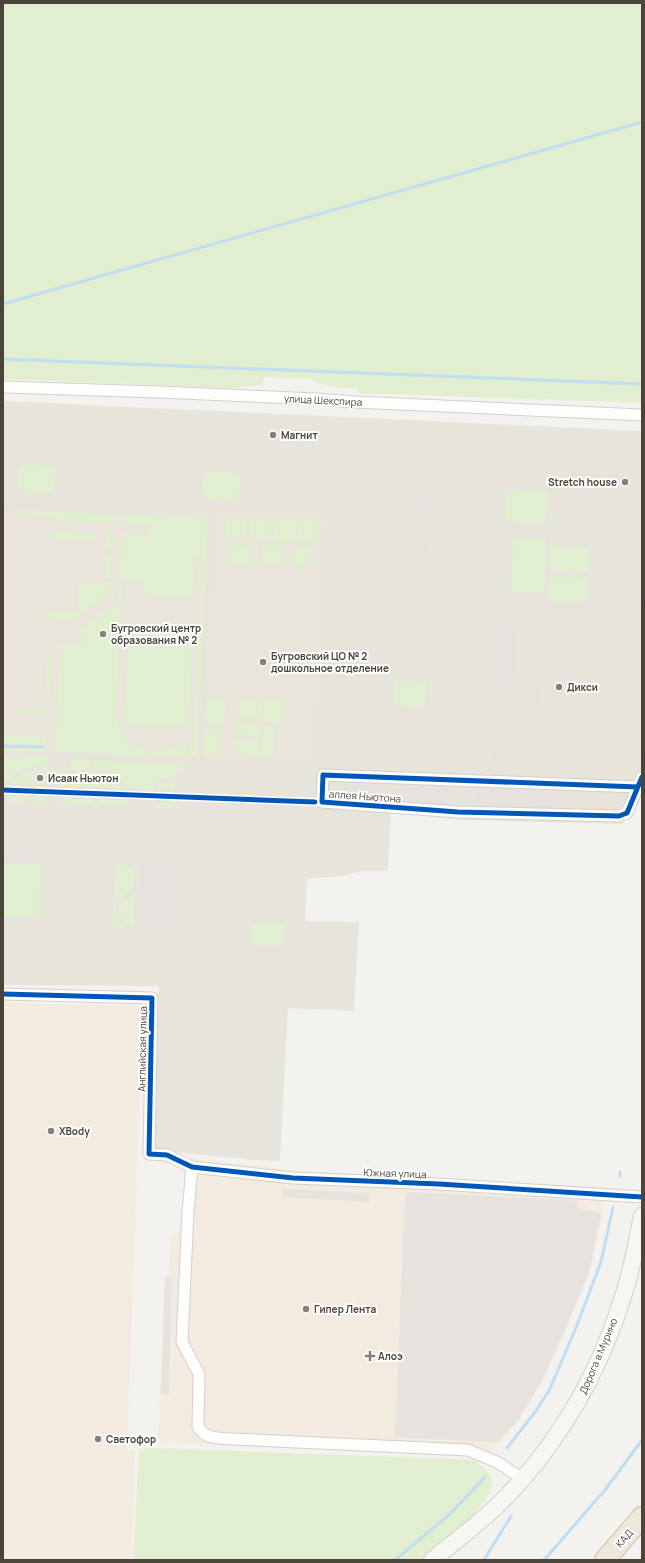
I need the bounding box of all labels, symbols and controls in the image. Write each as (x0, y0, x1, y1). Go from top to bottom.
street label: улица Шекспира (283, 391, 363, 409)
place label: Магнит (281, 428, 318, 442)
marker: Магнит (268, 430, 278, 440)
place label: Stretch house (548, 475, 617, 489)
marker: Stretch house (620, 477, 630, 487)
place label: Бугровский центр образования № 2 (111, 621, 201, 647)
marker: Бугровский центр образования № 2 (98, 629, 108, 639)
place label: Бугровский ЦО № 2 дошкольное отделение (271, 649, 389, 675)
marker: Бугровский ЦО № 2 дошкольное отделение (258, 657, 268, 667)
place label: Дикси (567, 680, 598, 694)
marker: Дикси (554, 682, 564, 692)
place label: Исаак Ньютон (48, 771, 119, 785)
marker: Исаак Ньютон (35, 773, 45, 783)
street label: аллея Ньютона (328, 786, 402, 806)
street label: Английская улица (134, 1006, 150, 1092)
place label: XBody (59, 1124, 90, 1138)
marker: XBody (46, 1126, 56, 1136)
street label: Южная улица (363, 1165, 427, 1181)
place label: Гипер Лента (314, 1302, 376, 1316)
marker: Гипер Лента (301, 1304, 311, 1314)
street label: Дорога в Мурино (576, 1316, 620, 1396)
place label: Алоэ (378, 1349, 403, 1363)
marker: Алоэ (365, 1351, 375, 1361)
place label: Светофор (106, 1432, 156, 1446)
marker: Светофор (93, 1434, 103, 1444)
street label: КАД (612, 1526, 636, 1550)

